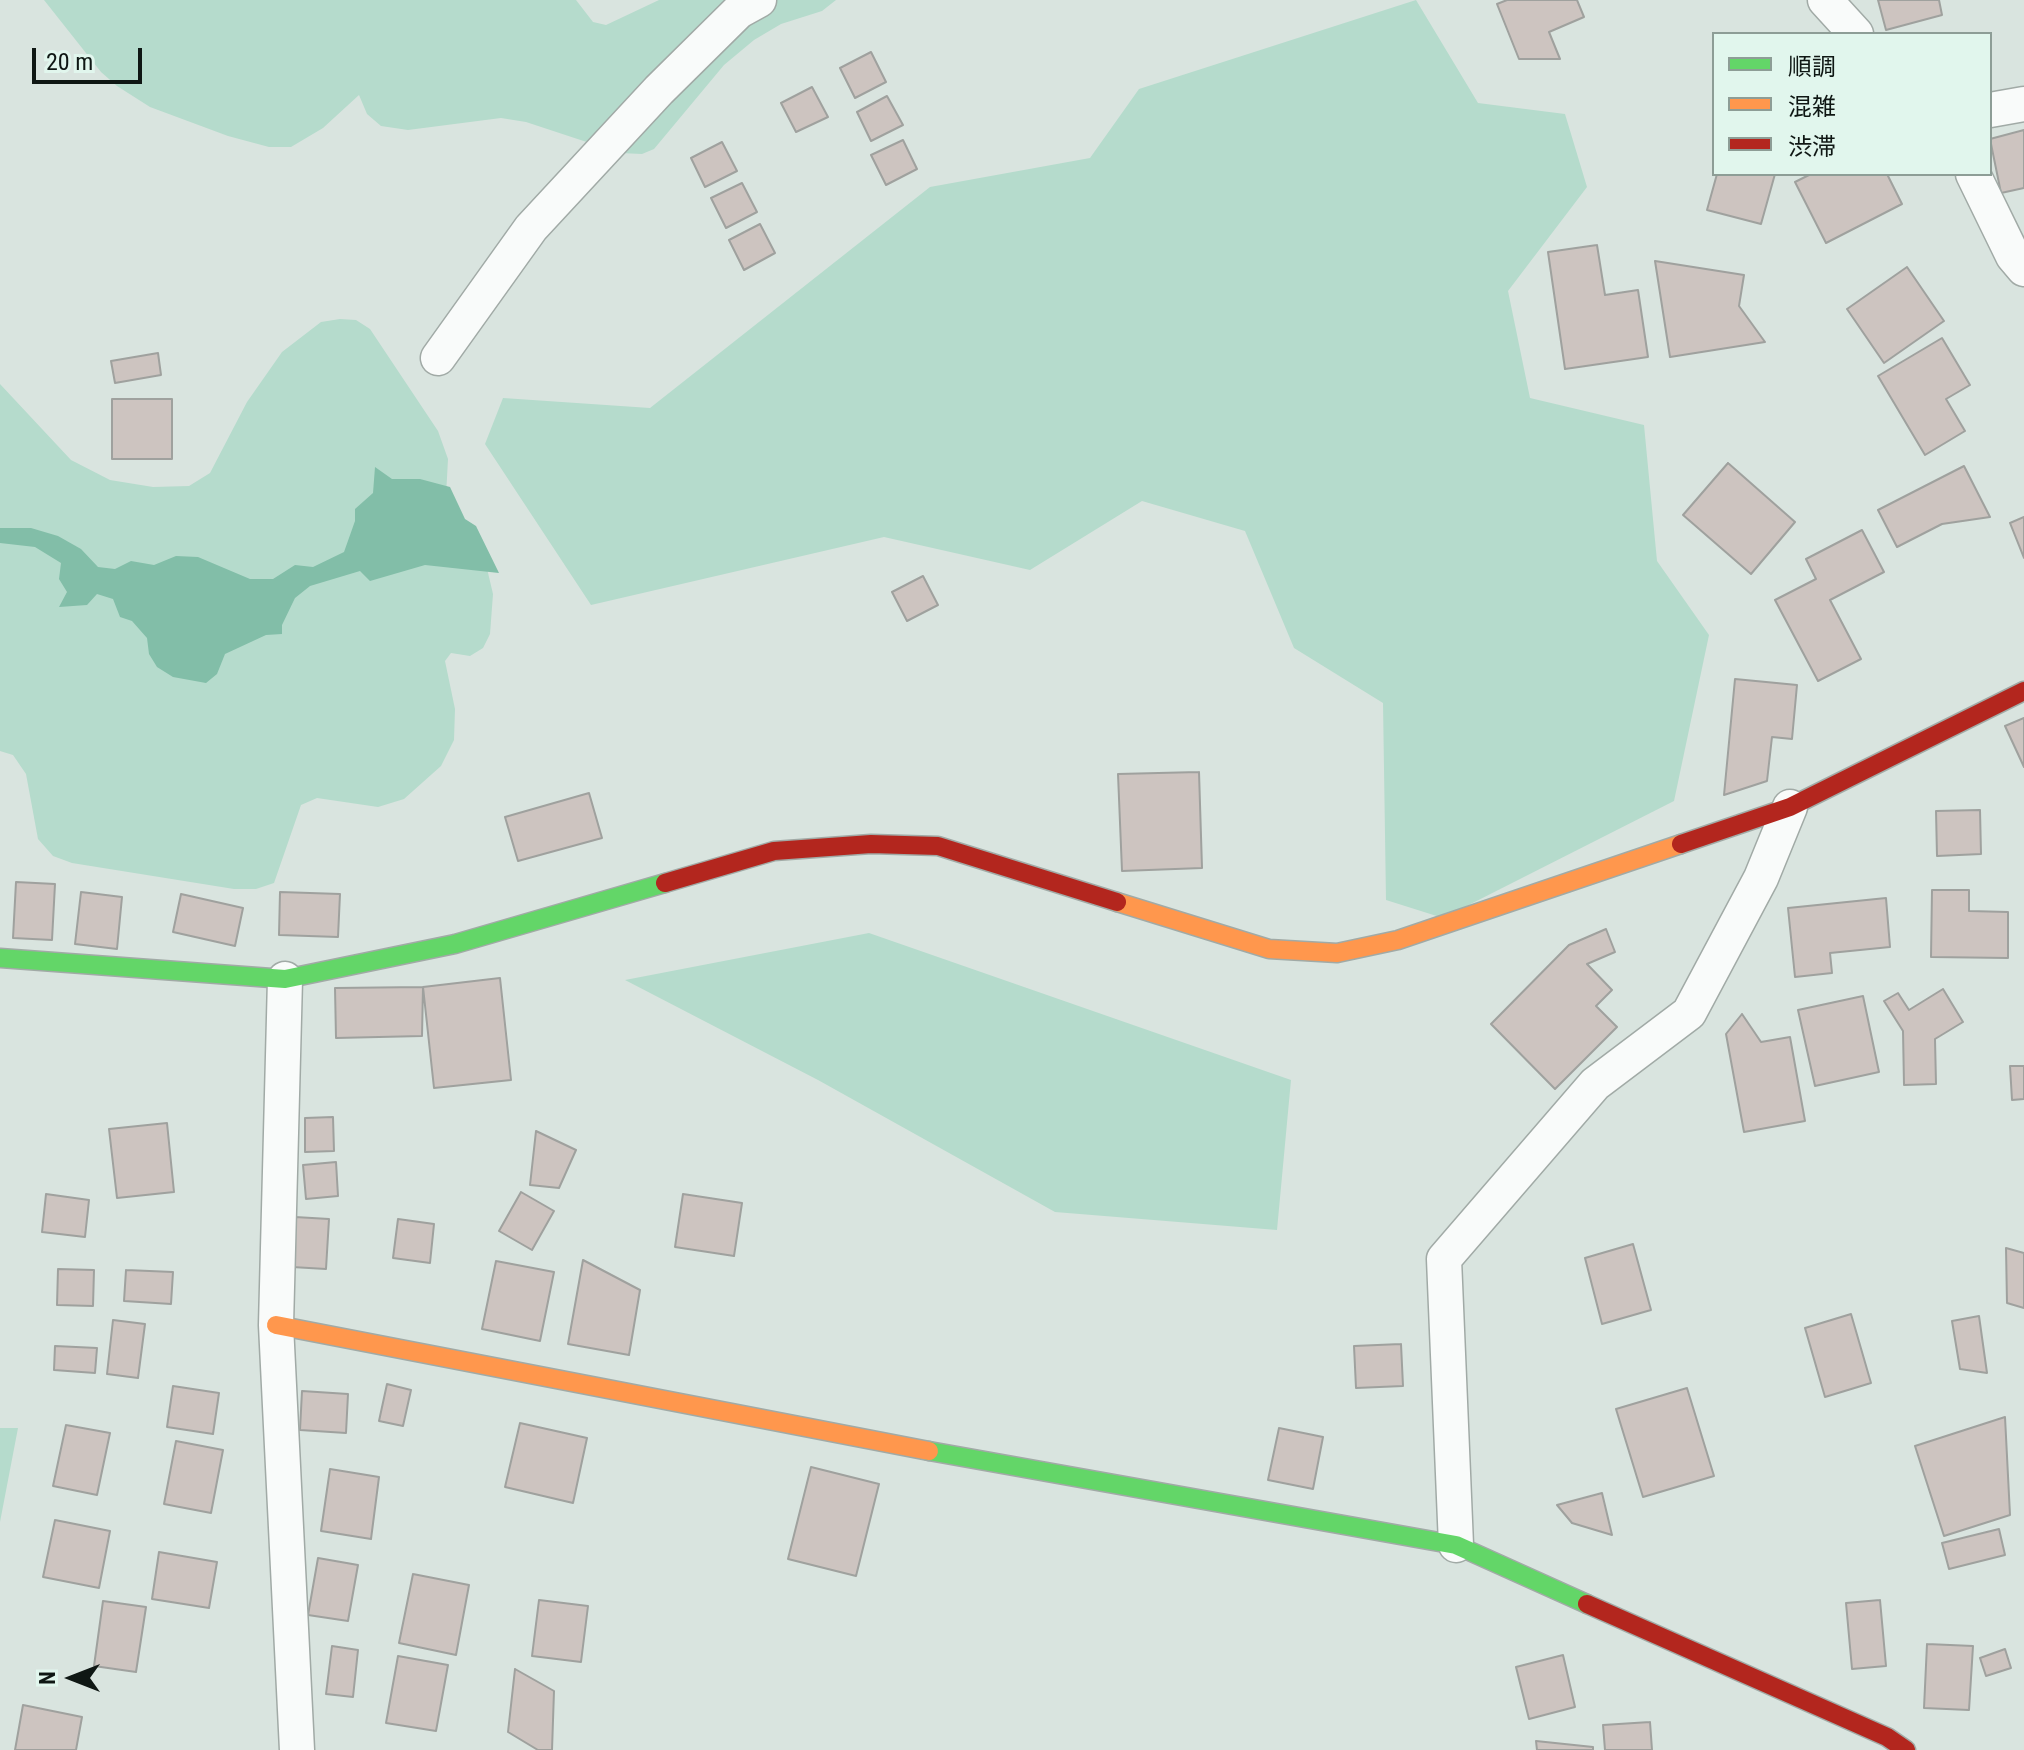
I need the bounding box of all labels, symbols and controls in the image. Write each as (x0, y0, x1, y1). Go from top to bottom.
scale bar (36, 32, 146, 82)
legend (1712, 32, 1992, 176)
text: 20 m (46, 48, 93, 76)
text: 順調 (1788, 53, 1836, 81)
text: 混雑 (1788, 93, 1836, 121)
text: 渋滞 (1788, 133, 1836, 161)
north arrow (32, 1638, 112, 1718)
text: N (35, 1671, 60, 1685)

